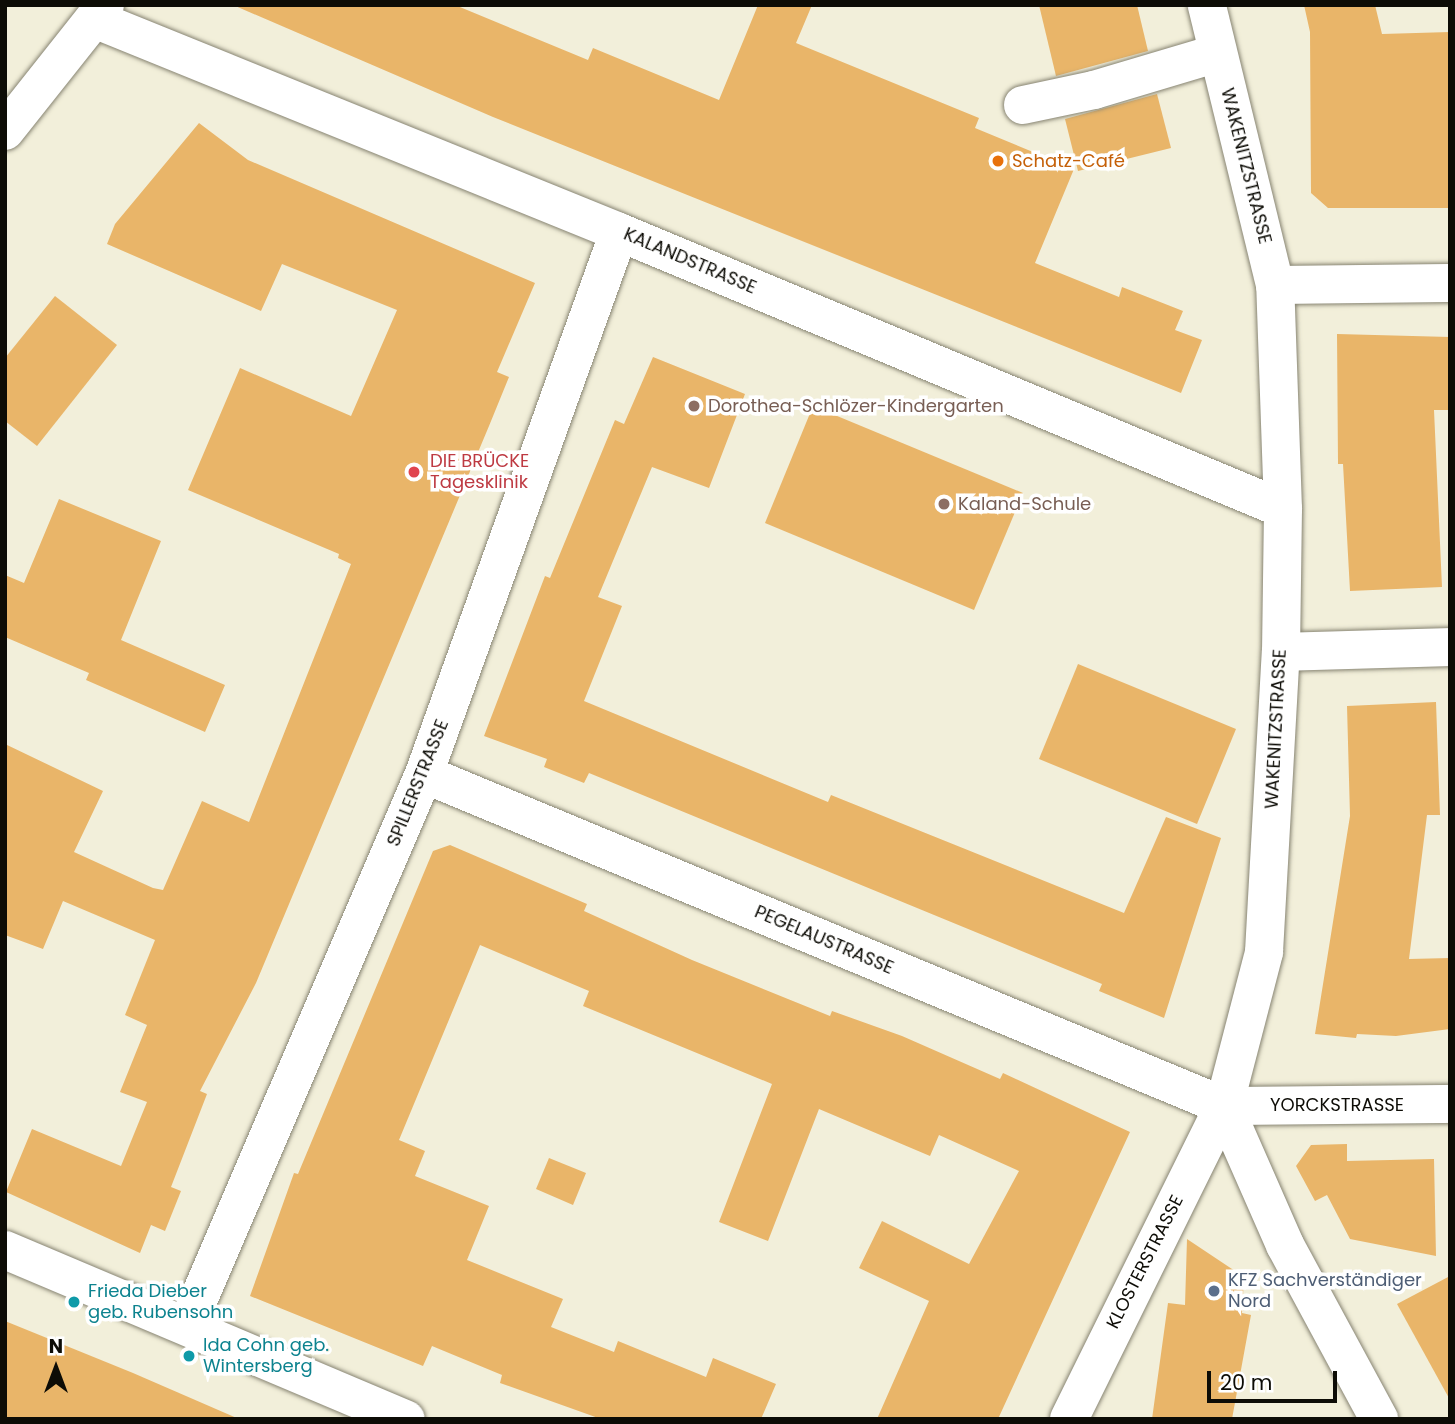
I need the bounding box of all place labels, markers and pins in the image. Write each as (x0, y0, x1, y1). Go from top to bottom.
place label: Schatz-Café (1012, 150, 1125, 172)
marker: Schatz-Café (990, 153, 1006, 169)
place label: Dorothea-Schlözer-Kindergarten (708, 395, 1004, 417)
marker: Dorothea-Schlözer-Kindergarten (686, 398, 702, 414)
place label: DIE BRÜCKE Tagesklinik (430, 451, 529, 494)
marker: DIE BRÜCKE Tagesklinik (404, 462, 424, 482)
place label: Kaland-Schule (958, 493, 1091, 515)
marker: Kaland-Schule (936, 496, 952, 512)
place label: KFZ Sachverständiger Nord (1228, 1270, 1422, 1312)
place label: Frieda Dieber geb. Rubensohn (88, 1281, 233, 1324)
marker: KFZ Sachverständiger Nord (1206, 1283, 1222, 1299)
marker: Frieda Dieber geb. Rubensohn (66, 1294, 82, 1310)
place label: Ida Cohn geb. Wintersberg (203, 1335, 329, 1378)
marker: Ida Cohn geb. Wintersberg (181, 1348, 197, 1364)

